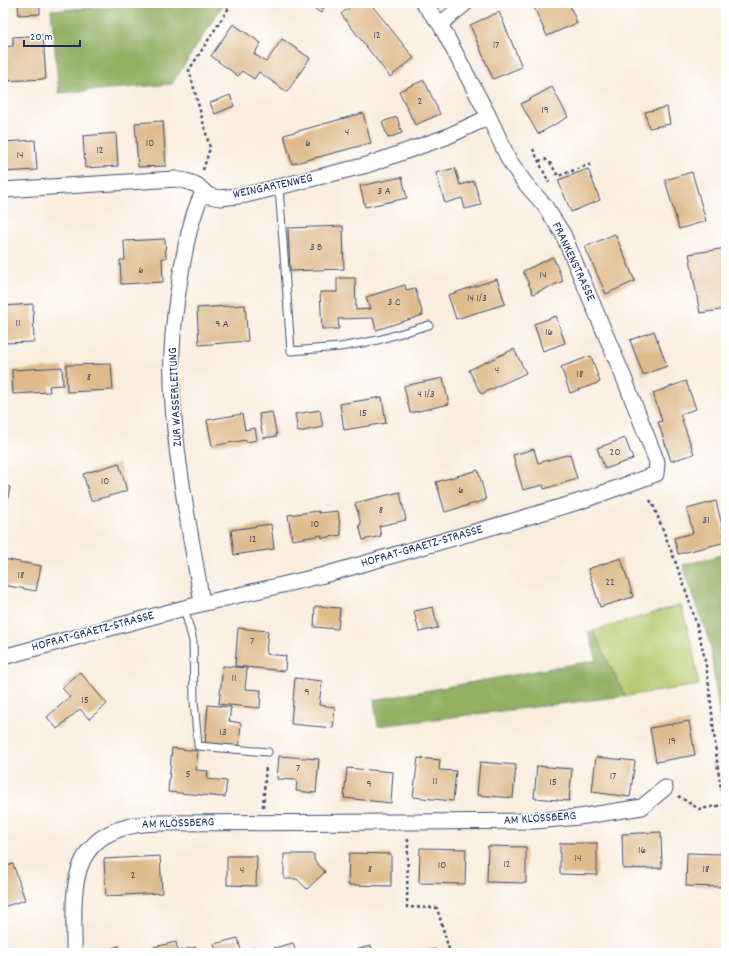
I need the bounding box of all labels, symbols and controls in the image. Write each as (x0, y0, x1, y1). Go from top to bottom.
scale bar (24, 22, 80, 48)
house number: 12 (373, 28, 381, 44)
text: 20 m (30, 29, 53, 46)
house number: 17 (493, 38, 499, 54)
house number: 2 (418, 94, 423, 110)
house number: 19 (541, 103, 549, 119)
house number: 4 (345, 125, 349, 141)
house number: 10 (146, 136, 154, 152)
house number: 6 (305, 136, 311, 152)
house number: 12 (96, 143, 104, 159)
house number: 14 (17, 148, 23, 164)
street label: WEINGARTENWEG (231, 169, 315, 205)
house number: 3 A (377, 184, 391, 200)
street label: FRANKENSTRASSE (546, 219, 600, 305)
house number: 3 B (310, 240, 322, 256)
house number: 6 (138, 263, 144, 279)
house number: 14 (540, 268, 546, 284)
house number: 14 1/3 (467, 291, 487, 307)
house number: 3 C (388, 295, 401, 311)
house number: 11 (16, 316, 20, 332)
house number: 9 A (215, 317, 229, 333)
house number: 16 (545, 325, 553, 341)
street label: ZUR WASSERLEITUNG (164, 347, 188, 447)
house number: 4 (495, 363, 499, 379)
house number: 18 (577, 367, 583, 383)
house number: 8 (87, 370, 91, 386)
house number: 4 1/3 (417, 387, 435, 403)
house number: 15 (359, 406, 367, 422)
house number: 20 (610, 445, 620, 461)
house number: 10 (101, 474, 109, 490)
house number: 6 (458, 483, 464, 499)
house number: 8 (379, 503, 383, 519)
house number: 31 (702, 513, 710, 529)
house number: 10 (311, 517, 319, 533)
street label: HOFRAT-GRAETZ-STRASSE (359, 520, 485, 573)
house number: 12 (249, 532, 257, 548)
house number: 18 (18, 568, 24, 584)
house number: 22 (605, 575, 615, 591)
street label: HOFRAT-GRAETZ-STRASSE (30, 606, 156, 657)
house number: 7 (250, 634, 254, 650)
house number: 11 (232, 671, 236, 687)
house number: 9 (304, 685, 310, 701)
house number: 15 (81, 693, 89, 709)
house number: 13 (219, 725, 227, 741)
house number: 19 (668, 734, 676, 750)
house number: 7 (296, 761, 300, 777)
house number: 5 (185, 767, 191, 783)
house number: 17 (610, 769, 616, 785)
house number: 11 (433, 774, 437, 790)
house number: 15 (549, 775, 557, 791)
house number: 9 (366, 777, 372, 793)
street label: AM KLÖSSBERG (503, 807, 577, 831)
street label: AM KLÖSSBERG (141, 813, 215, 835)
house number: 16 (638, 843, 646, 859)
house number: 14 (575, 851, 581, 867)
house number: 12 (503, 857, 511, 873)
house number: 10 (438, 858, 446, 874)
house number: 8 (368, 862, 372, 878)
house number: 18 (703, 862, 709, 878)
house number: 4 (240, 863, 244, 879)
house number: 2 (131, 868, 136, 884)

